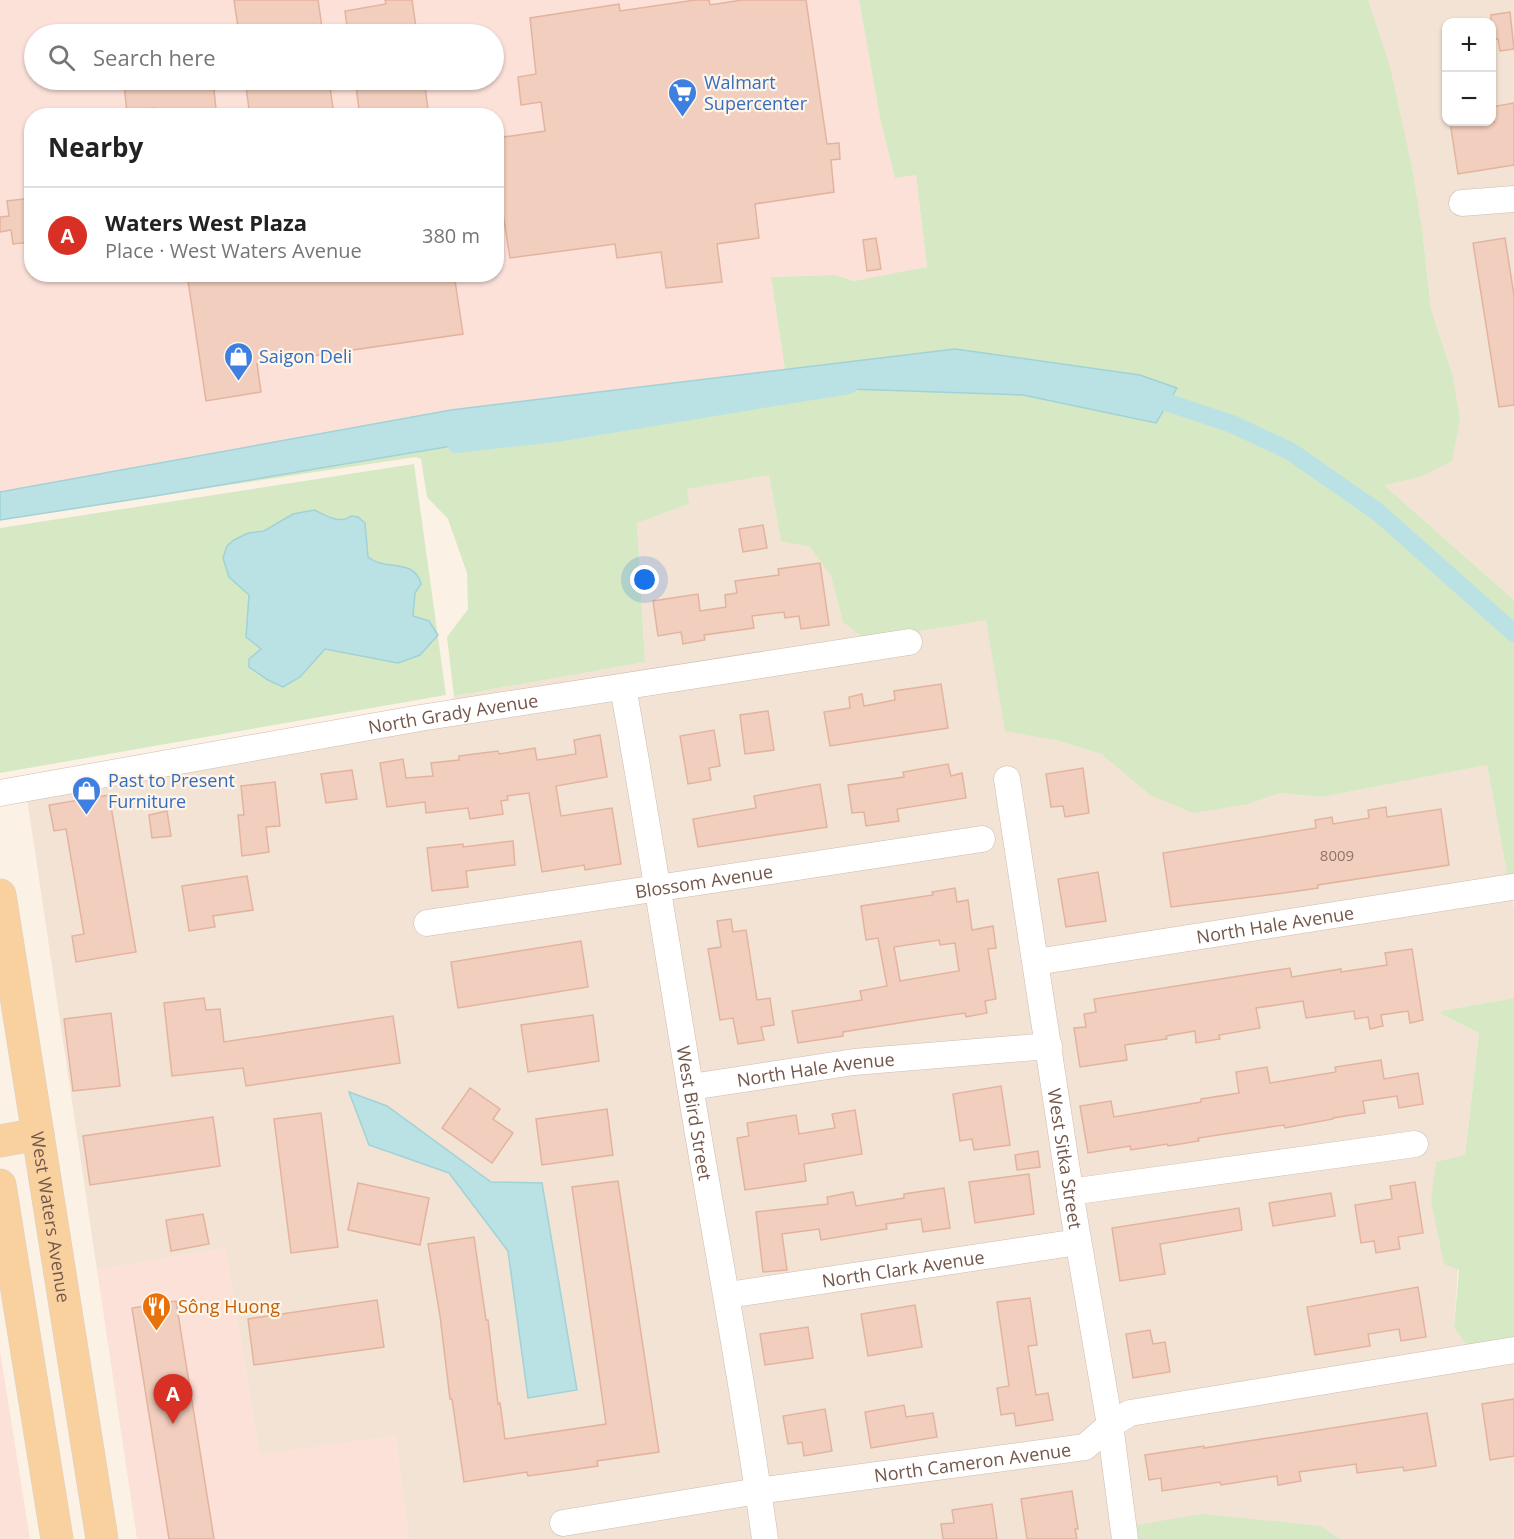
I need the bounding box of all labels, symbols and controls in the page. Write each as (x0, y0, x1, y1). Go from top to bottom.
map controls (1442, 18, 1496, 126)
button: + (1442, 18, 1496, 72)
search box (24, 24, 504, 90)
icon: search (45, 41, 78, 74)
text: Search here (93, 42, 216, 72)
place label: Walmart Supercenter (704, 70, 808, 115)
button: − (1442, 72, 1496, 126)
supermarket icon: Walmart Supercenter (667, 76, 699, 118)
text: Nearby (48, 129, 143, 165)
text: Waters West Plaza (105, 207, 307, 237)
text: A (61, 222, 74, 249)
text: 380 m (422, 222, 480, 249)
text: Place · West Waters Avenue (105, 237, 362, 264)
shop icon: Saigon Deli (222, 340, 254, 382)
place label: Saigon Deli (259, 344, 352, 368)
your location (630, 565, 659, 594)
street label: North Grady Avenue (366, 688, 540, 739)
place label: Past to Present Furniture (108, 768, 235, 813)
shop icon: Past to Present Furniture (71, 774, 103, 816)
house number: 8009 (1320, 845, 1354, 865)
street label: Blossom Avenue (633, 859, 774, 903)
street label: North Hale Avenue (1195, 900, 1356, 949)
street label: West Bird Street (672, 1044, 718, 1182)
street label: North Hale Avenue (735, 1047, 896, 1092)
street label: West Sitka Street (1043, 1087, 1088, 1231)
street label: West Waters Avenue (26, 1130, 76, 1304)
street label: North Clark Avenue (820, 1244, 986, 1293)
restaurant icon: Sông Huong (141, 1290, 173, 1332)
place label: Sông Huong (178, 1294, 280, 1318)
pin: A (154, 1374, 192, 1424)
street label: North Cameron Avenue (872, 1437, 1073, 1487)

